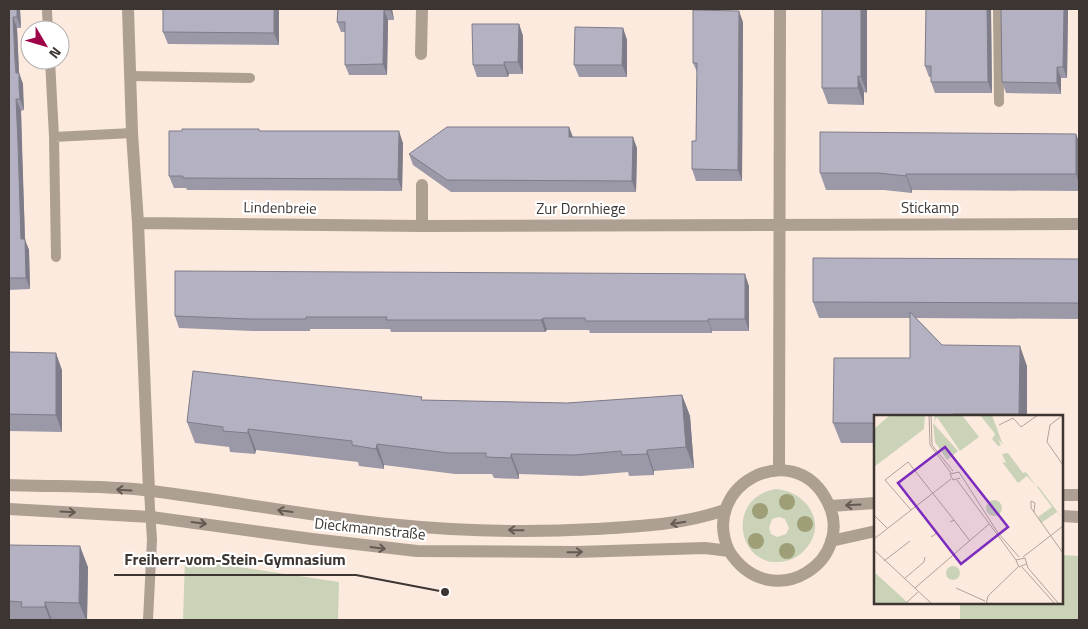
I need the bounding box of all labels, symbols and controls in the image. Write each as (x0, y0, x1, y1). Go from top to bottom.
north arrow (20, 20, 70, 70)
text: N (44, 43, 67, 64)
street label: Lindenbreie (243, 195, 317, 220)
street label: Stickamp (901, 196, 959, 219)
street label: Zur Dornhiege (536, 197, 626, 220)
inset map (874, 415, 1063, 604)
one-way arrow (116, 485, 132, 494)
one-way arrow (845, 500, 861, 509)
one-way arrow (277, 506, 293, 516)
one-way arrow (60, 507, 76, 516)
street label: Dieckmannstraße (313, 511, 427, 546)
one-way arrow (191, 518, 207, 528)
one-way arrow (671, 518, 687, 528)
one-way arrow (508, 525, 524, 535)
one-way arrow (369, 543, 385, 553)
callout: Freiherr-vom-Stein-Gymnasium (114, 544, 356, 575)
text: Freiherr-vom-Stein-Gymnasium (124, 547, 346, 571)
one-way arrow (567, 547, 583, 556)

